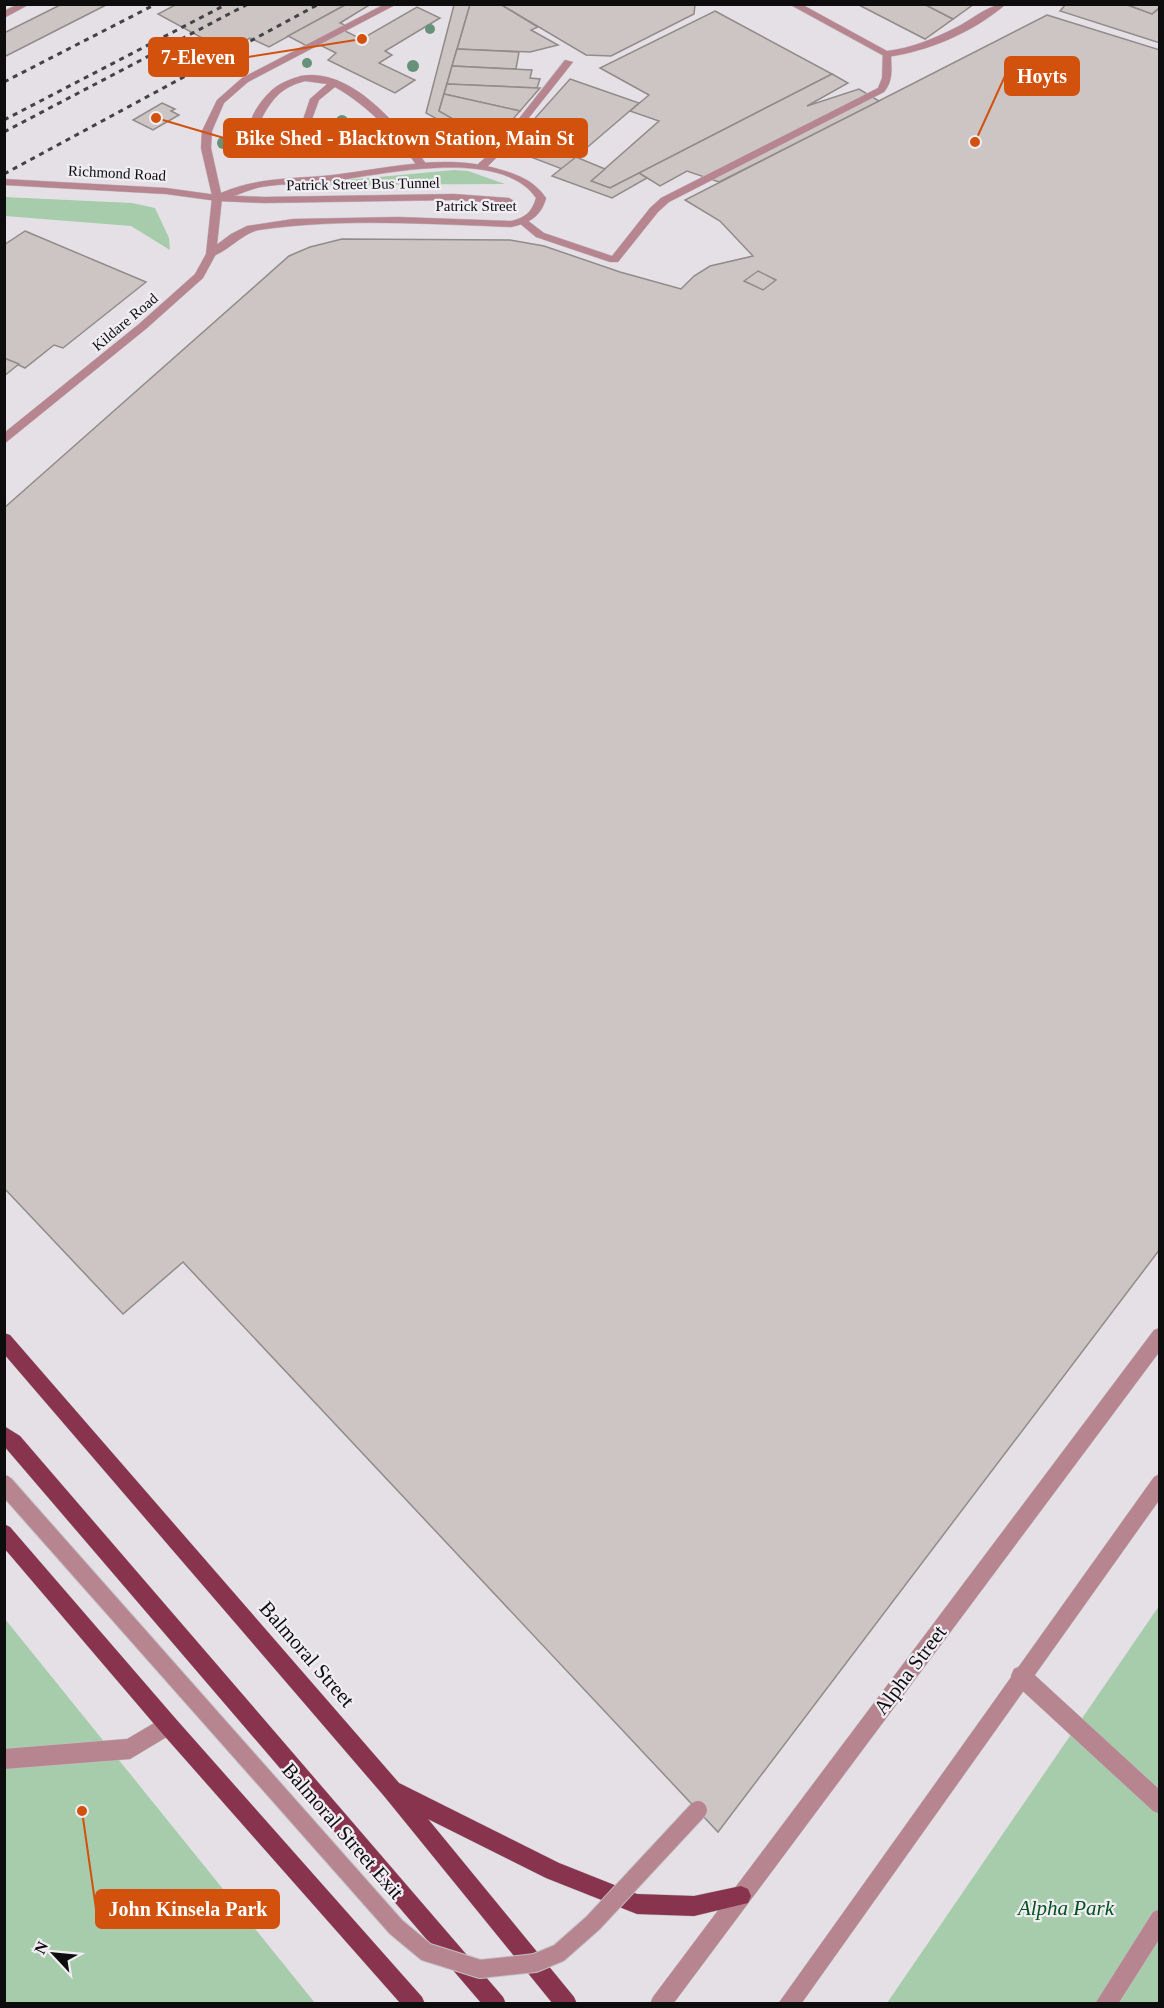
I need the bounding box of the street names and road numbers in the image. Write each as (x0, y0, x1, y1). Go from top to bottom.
street label: Richmond Road (68, 162, 167, 184)
street label: Patrick Street Bus Tunnel (286, 175, 440, 193)
street label: Patrick Street (435, 198, 517, 214)
street label: Kildare Road (89, 290, 161, 354)
street label: Balmoral Street (255, 1596, 360, 1712)
street label: Alpha Street (869, 1621, 951, 1719)
street label: Balmoral Street Exit (277, 1758, 409, 1904)

